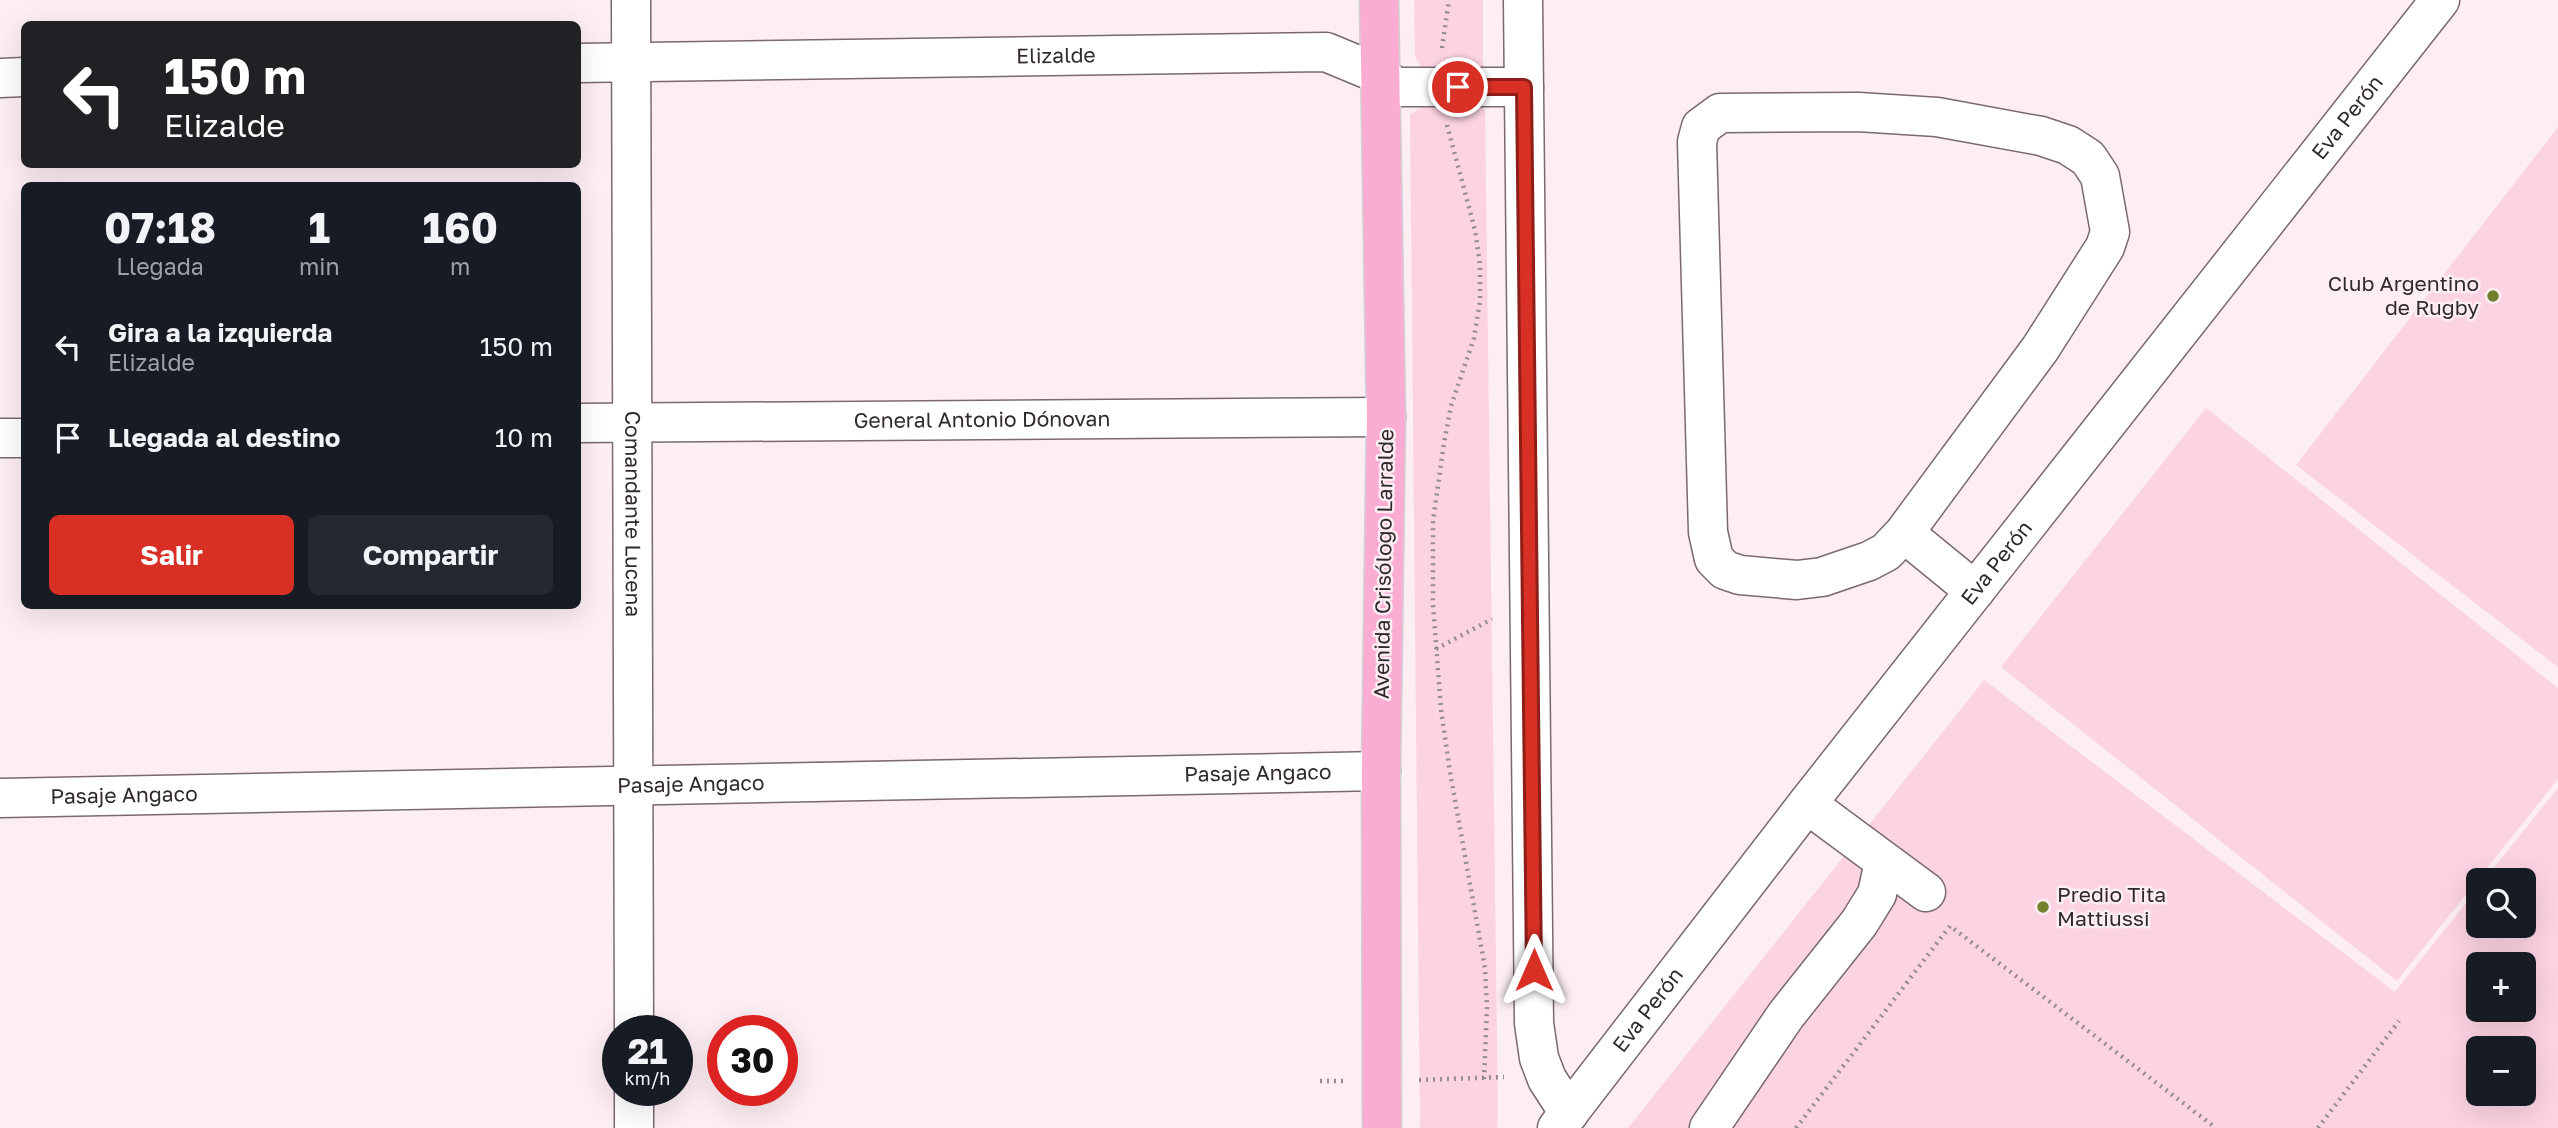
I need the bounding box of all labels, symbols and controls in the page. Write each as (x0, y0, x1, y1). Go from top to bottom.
street label: Elizalde (1016, 41, 1096, 69)
text: 150 m (164, 46, 306, 105)
icon: left (49, 49, 140, 140)
pin (1428, 57, 1488, 117)
icon: arrive (1439, 68, 1477, 106)
street label: Eva Perón (2306, 69, 2388, 164)
text: Elizalde (164, 106, 285, 144)
text: 07:18 (104, 202, 216, 252)
text: 1 (308, 202, 330, 252)
text: 160 (422, 202, 498, 252)
text: Llegada (116, 252, 204, 280)
text: min (299, 252, 340, 280)
text: m (450, 252, 470, 280)
place label: Club Argentino de Rugby (2328, 270, 2479, 320)
marker: Club Argentino de Rugby (2485, 288, 2501, 304)
text: Gira a la izquierda (108, 317, 332, 348)
icon: left (49, 328, 87, 366)
text: 150 m (480, 331, 553, 362)
text: Elizalde (108, 348, 195, 376)
street label: General Antonio Dónovan (854, 405, 1110, 433)
street label: Comandante Lucena (620, 411, 647, 617)
icon: arrive (49, 419, 87, 457)
text: Llegada al destino (108, 422, 340, 453)
text: 10 m (495, 422, 553, 453)
street label: Avenida Crisólogo Larralde (1368, 429, 1398, 699)
button: Salir (49, 515, 294, 595)
button: Compartir (308, 515, 553, 595)
street label: Eva Perón (1955, 515, 2037, 610)
street label: Pasaje Angaco (1184, 758, 1332, 787)
street label: Pasaje Angaco (617, 769, 765, 798)
street label: Pasaje Angaco (50, 780, 198, 809)
map controls (2466, 868, 2536, 1106)
button: search (2466, 868, 2536, 938)
place label: Predio Tita Mattiussi (2057, 881, 2166, 931)
marker: Predio Tita Mattiussi (2035, 899, 2051, 915)
position arrow (1497, 933, 1571, 1007)
button: + (2466, 952, 2536, 1022)
street label: Eva Perón (1606, 962, 1688, 1057)
speed limit sign: 30 (707, 1015, 798, 1106)
text: 21 (628, 1030, 667, 1072)
button: − (2466, 1036, 2536, 1106)
text: km/h (625, 1067, 670, 1089)

